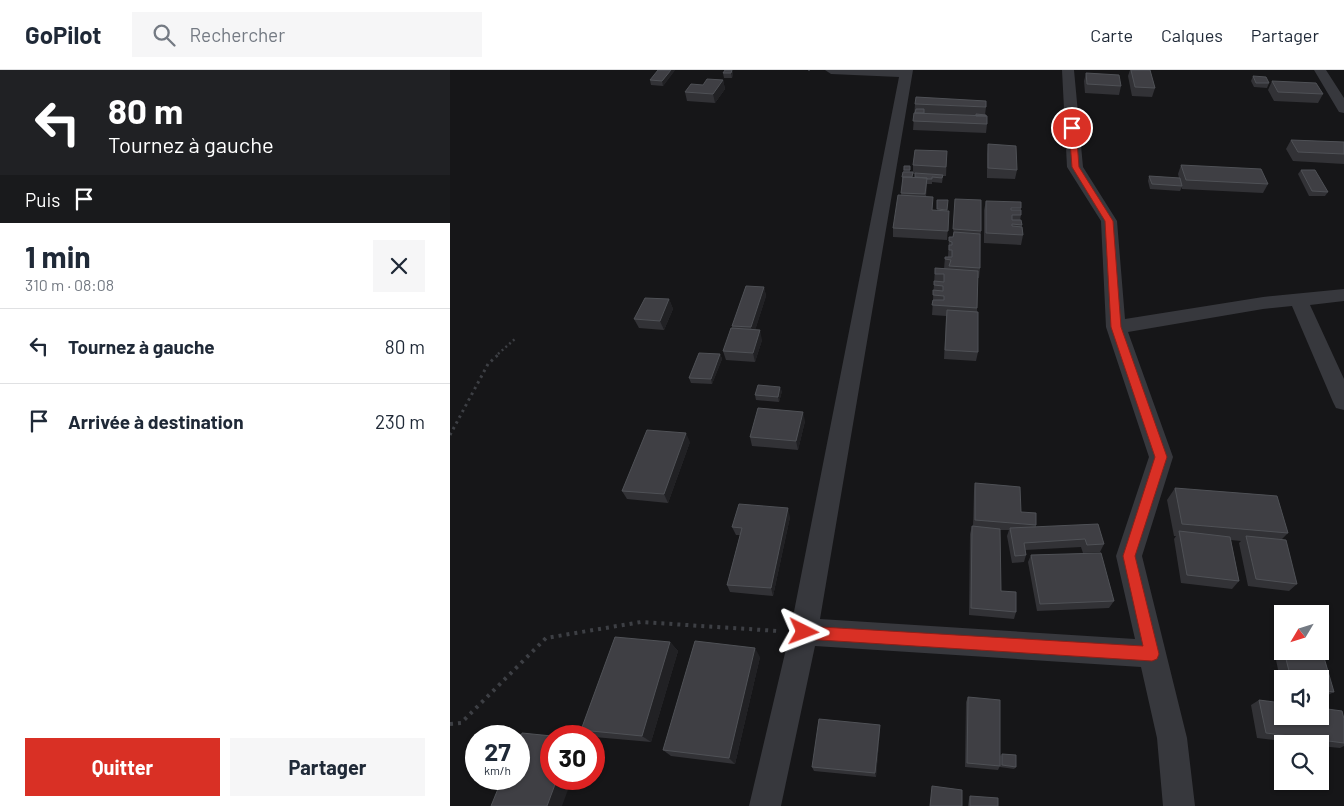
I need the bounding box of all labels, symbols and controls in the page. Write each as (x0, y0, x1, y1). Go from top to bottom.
search box (132, 12, 482, 57)
text: GoPilot (25, 20, 102, 49)
icon: search (150, 21, 178, 49)
text: Rechercher (190, 23, 285, 46)
text: Carte (1090, 24, 1133, 46)
text: Calques (1161, 24, 1223, 46)
text: Partager (1251, 24, 1319, 46)
text: 80 m (108, 89, 183, 131)
icon: left (25, 90, 90, 155)
pin (1051, 107, 1093, 149)
icon: arrive (1058, 114, 1086, 142)
text: Tournez à gauche (108, 131, 274, 157)
icon: arrive (70, 185, 98, 213)
text: Puis (25, 188, 60, 211)
text: 1 min (25, 238, 91, 274)
button: close (373, 240, 425, 292)
text: 310 m · 08:08 (25, 275, 114, 294)
icon: left (25, 332, 53, 360)
text: Tournez à gauche (68, 335, 215, 358)
text: 80 m (385, 335, 425, 358)
icon: arrive (25, 407, 53, 435)
text: Arrivée à destination (68, 410, 244, 433)
text: 230 m (375, 410, 425, 433)
position arrow (777, 605, 829, 657)
north arrow (1274, 605, 1329, 660)
map controls (1274, 605, 1329, 790)
button: sound (1274, 670, 1329, 725)
speed limit sign: 30 (540, 725, 605, 790)
button: search (1274, 735, 1329, 790)
text: 27 (484, 736, 511, 766)
button: Quitter (25, 738, 220, 796)
button: Partager (230, 738, 425, 796)
text: km/h (484, 763, 511, 777)

